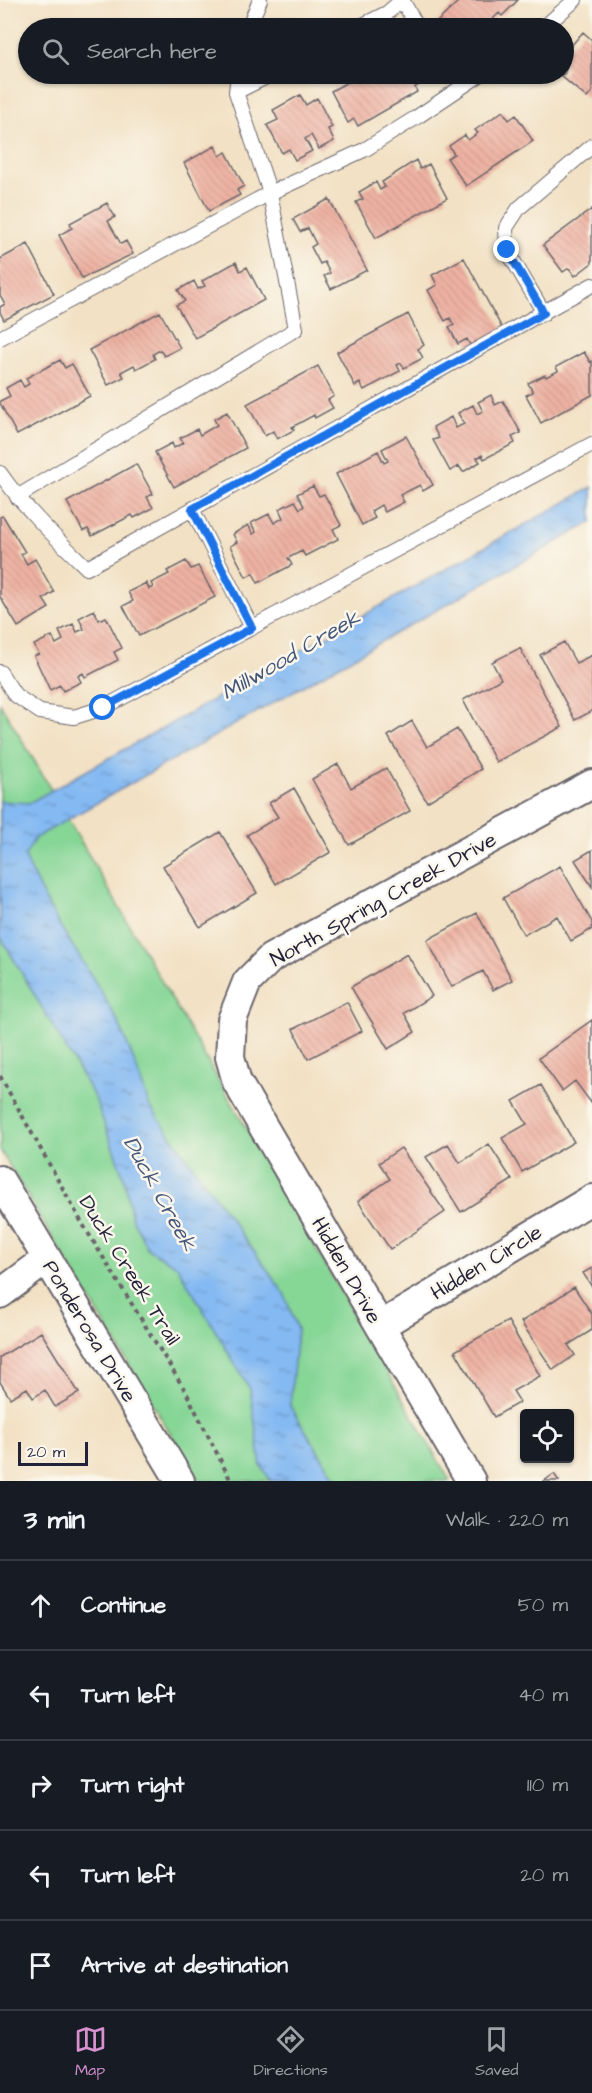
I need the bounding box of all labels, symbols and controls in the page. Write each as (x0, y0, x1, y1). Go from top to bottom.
search box (18, 18, 574, 84)
icon: search (39, 35, 72, 68)
text: Search here (87, 36, 217, 67)
route end (493, 236, 519, 262)
water label: Millwood Creek (215, 603, 367, 708)
route start (89, 694, 115, 720)
street label: North Spring Creek Drive (265, 825, 503, 976)
water label: Duck Creek (115, 1131, 204, 1257)
street label: Duck Creek Trail (72, 1190, 187, 1351)
street label: Hidden Drive (304, 1212, 389, 1329)
street label: Hidden Circle (425, 1218, 547, 1307)
street label: Ponderosa Drive (36, 1255, 144, 1408)
map controls (520, 1409, 574, 1463)
button: locate (520, 1409, 574, 1463)
scale bar (18, 1439, 88, 1466)
text: 20 m (27, 1441, 65, 1463)
text: 3 min (24, 1502, 85, 1538)
text: Walk · 220 m (446, 1506, 568, 1534)
icon: ahead (24, 1589, 57, 1622)
text: Continue (81, 1590, 166, 1621)
text: 50 m (518, 1591, 568, 1619)
icon: left (24, 1679, 57, 1712)
text: Turn left (81, 1680, 175, 1711)
text: 40 m (518, 1681, 568, 1709)
icon: right (24, 1769, 57, 1802)
text: Turn right (81, 1770, 184, 1801)
text: 110 m (527, 1771, 568, 1799)
icon: left (24, 1859, 57, 1892)
text: Turn left (81, 1860, 175, 1891)
text: 20 m (520, 1861, 568, 1889)
icon: arrive (24, 1949, 57, 1982)
text: Arrive at destination (81, 1950, 288, 1981)
tab: Map (74, 2023, 107, 2081)
tab: Directions (254, 2023, 328, 2081)
tab: Saved (475, 2023, 518, 2081)

